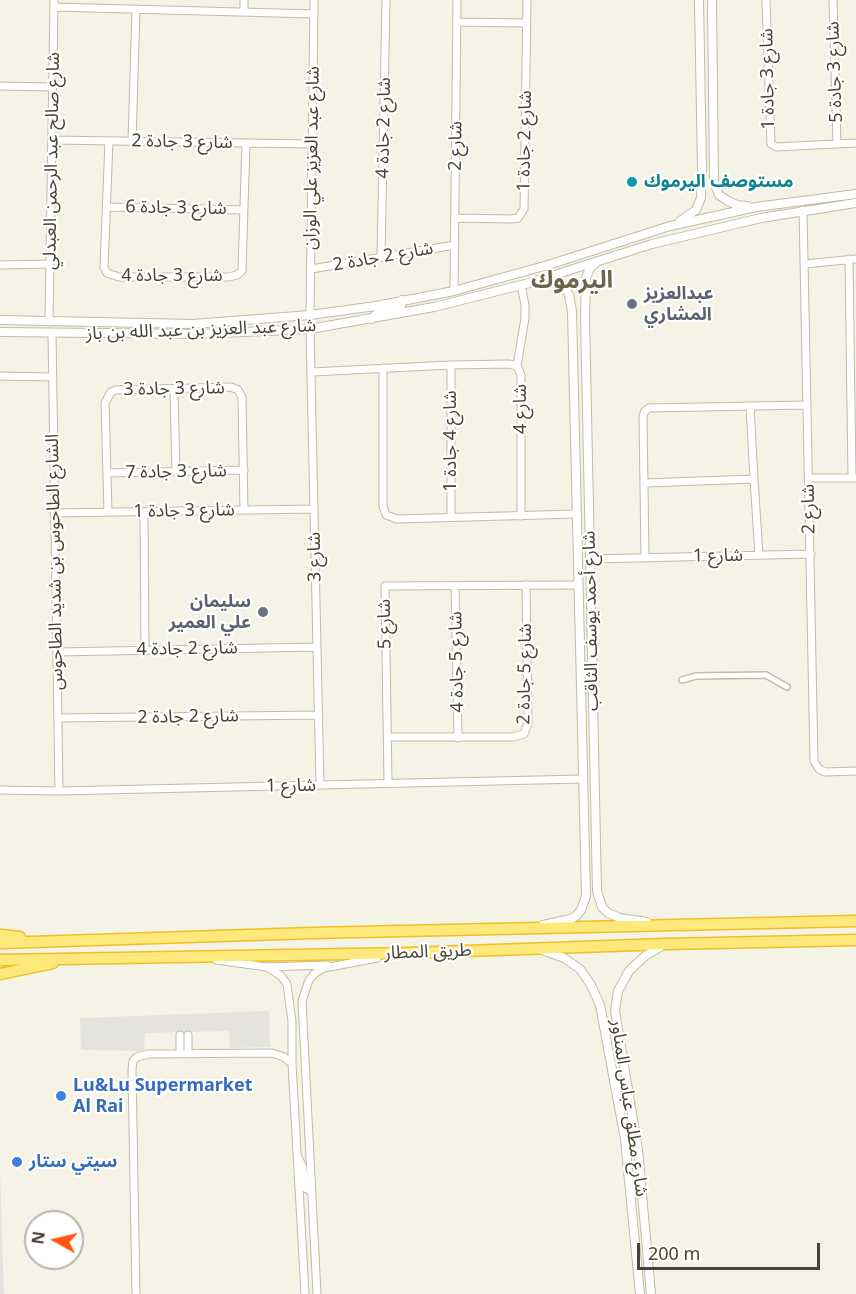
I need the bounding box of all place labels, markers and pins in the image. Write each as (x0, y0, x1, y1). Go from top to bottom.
place label: مستوصف اليرموك (644, 171, 794, 193)
marker: مستوصف اليرموك (625, 175, 639, 189)
place label: عبدالعزيز المشاري (644, 283, 714, 326)
marker: عبدالعزيز المشاري (625, 297, 639, 311)
place label: سليمان علي العمير (169, 591, 251, 634)
marker: سليمان علي العمير (256, 605, 270, 619)
place label: Lu&Lu Supermarket Al Rai (73, 1075, 253, 1118)
marker: Lu&Lu Supermarket Al Rai (54, 1089, 68, 1103)
place label: سيتي ستار (29, 1151, 117, 1173)
marker: سيتي ستار (10, 1155, 24, 1169)

